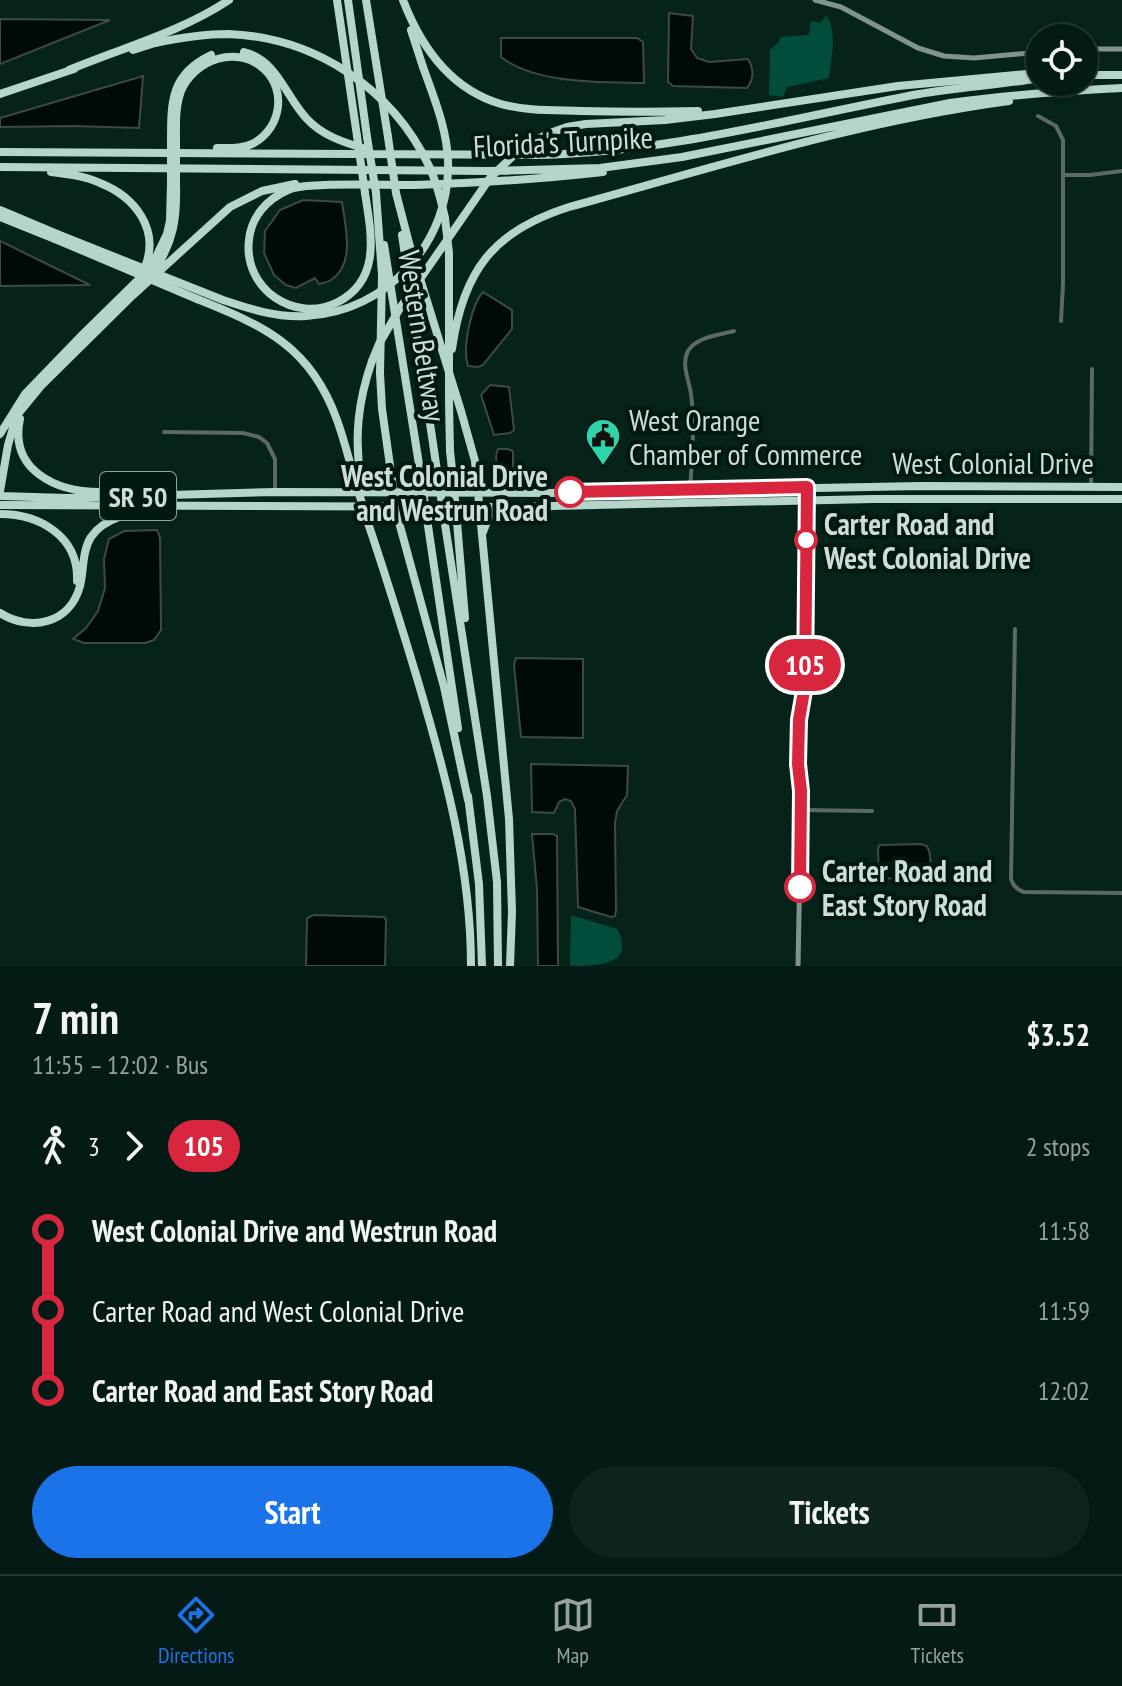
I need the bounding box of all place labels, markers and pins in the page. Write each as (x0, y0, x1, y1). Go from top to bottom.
place label: West Orange Chamber of Commerce (629, 400, 862, 473)
public building icon: West Orange Chamber of Commerce (584, 417, 622, 467)
place label: West Colonial Drive and Westrun Road (340, 456, 548, 529)
marker: West Colonial Drive and Westrun Road (555, 477, 585, 507)
place label: Carter Road and West Colonial Drive (823, 504, 1031, 577)
marker: Carter Road and West Colonial Drive (795, 529, 817, 551)
place label: Carter Road and East Story Road (822, 851, 992, 924)
marker: Carter Road and East Story Road (785, 872, 815, 902)

